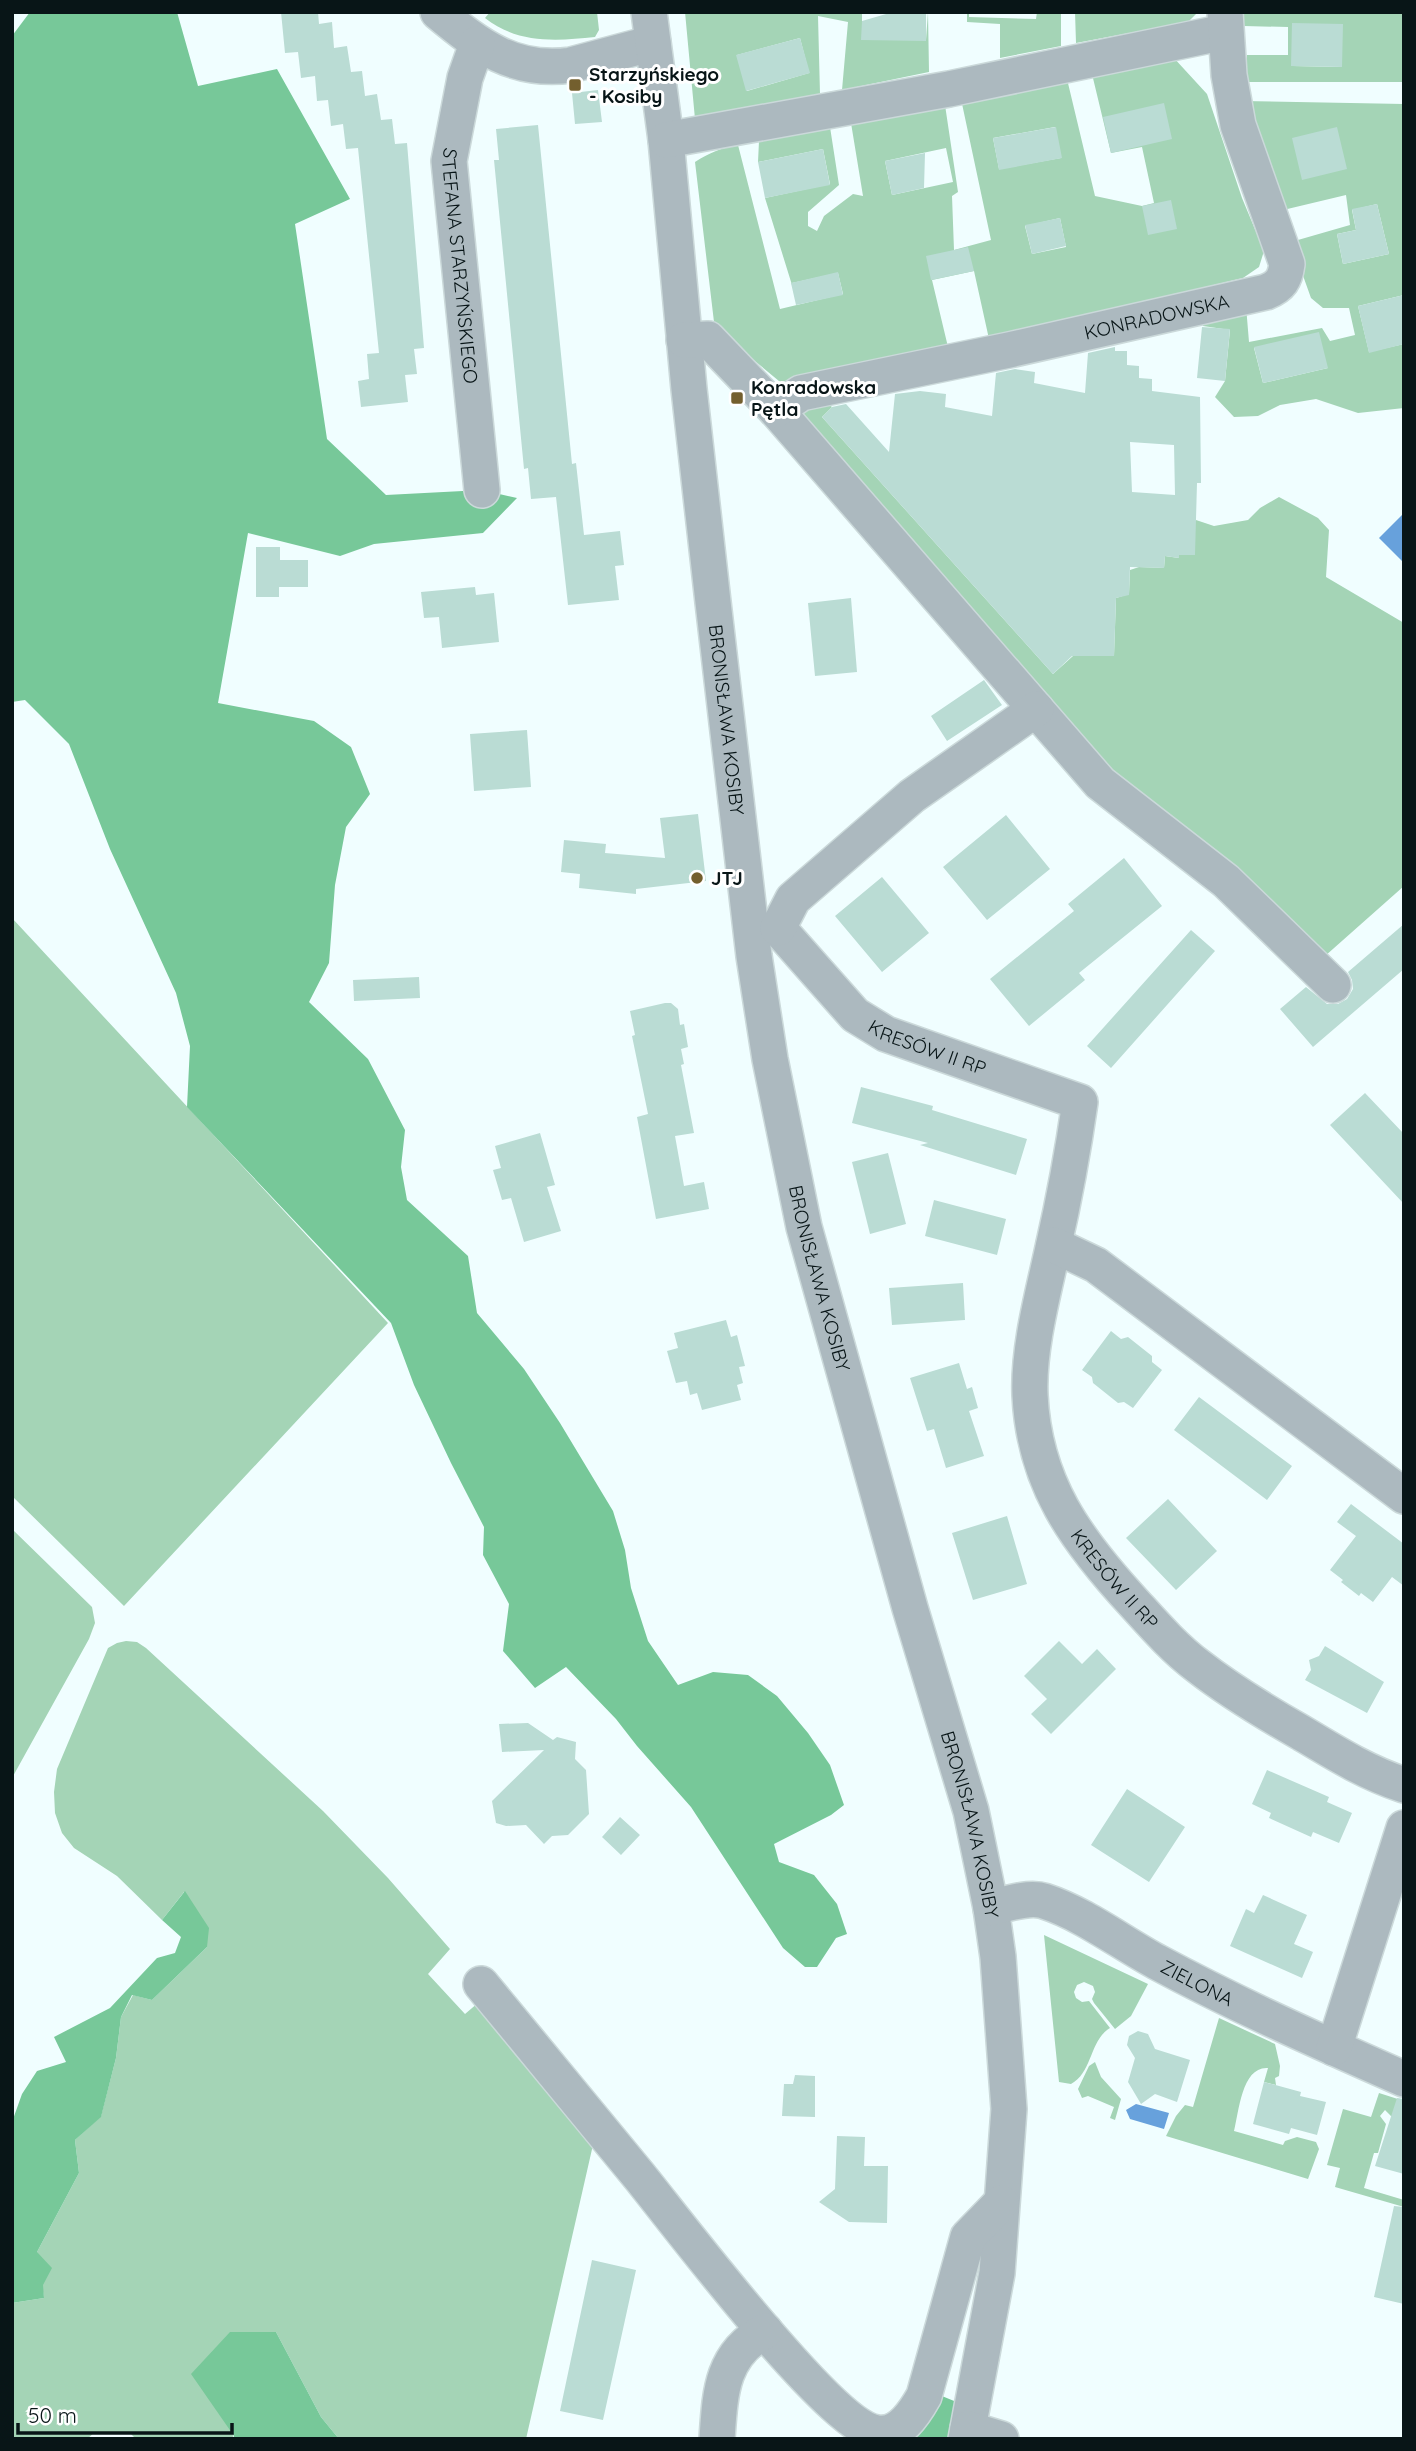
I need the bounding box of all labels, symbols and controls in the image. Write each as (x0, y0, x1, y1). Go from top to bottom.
place label: Starzyńskiego - Kosiby (589, 62, 719, 108)
marker: Starzyńskiego - Kosiby (567, 77, 583, 93)
street label: STEFANA STARZYŃSKIEGO (437, 146, 483, 385)
street label: KONRADOWSKA (1082, 289, 1231, 345)
place label: Konradowska Pętla (751, 375, 876, 421)
marker: Konradowska Pętla (729, 390, 745, 406)
street label: BRONISŁAWA KOSIBY (704, 623, 750, 817)
place label: JTJ (711, 866, 743, 890)
marker: JTJ (689, 870, 705, 886)
street label: KRESÓW II RP (864, 1014, 989, 1080)
street label: BRONISŁAWA KOSIBY (784, 1183, 856, 1375)
street label: KRESÓW II RP (1066, 1524, 1164, 1634)
street label: BRONISŁAWA KOSIBY (936, 1728, 1004, 1920)
street label: ZIELONA (1157, 1954, 1237, 2011)
scale bar (18, 2392, 231, 2436)
text: 50 m (28, 2402, 77, 2428)

